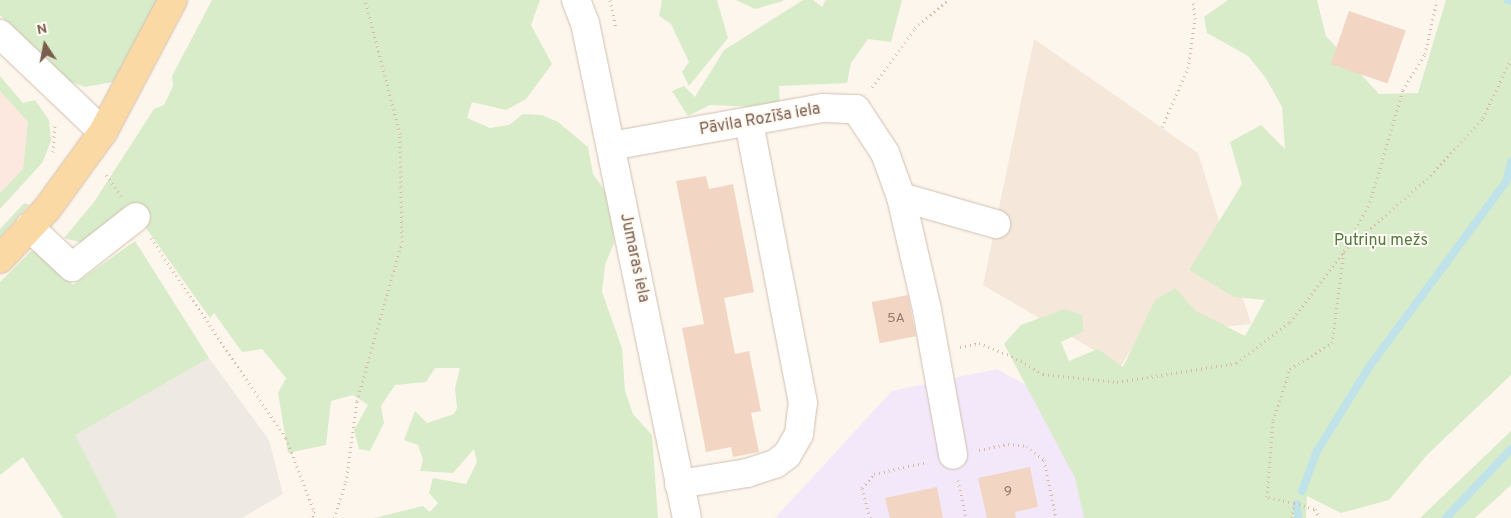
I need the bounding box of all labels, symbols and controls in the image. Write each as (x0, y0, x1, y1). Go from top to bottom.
north arrow (20, 20, 70, 70)
text: N (35, 20, 49, 39)
street label: Pāvila Rozīša iela (698, 100, 822, 140)
street label: Jumaras iela (615, 212, 653, 304)
park label: Putriņu mežs (1334, 231, 1428, 251)
house number: 5A (887, 311, 905, 327)
house number: 9 (1004, 484, 1012, 500)

